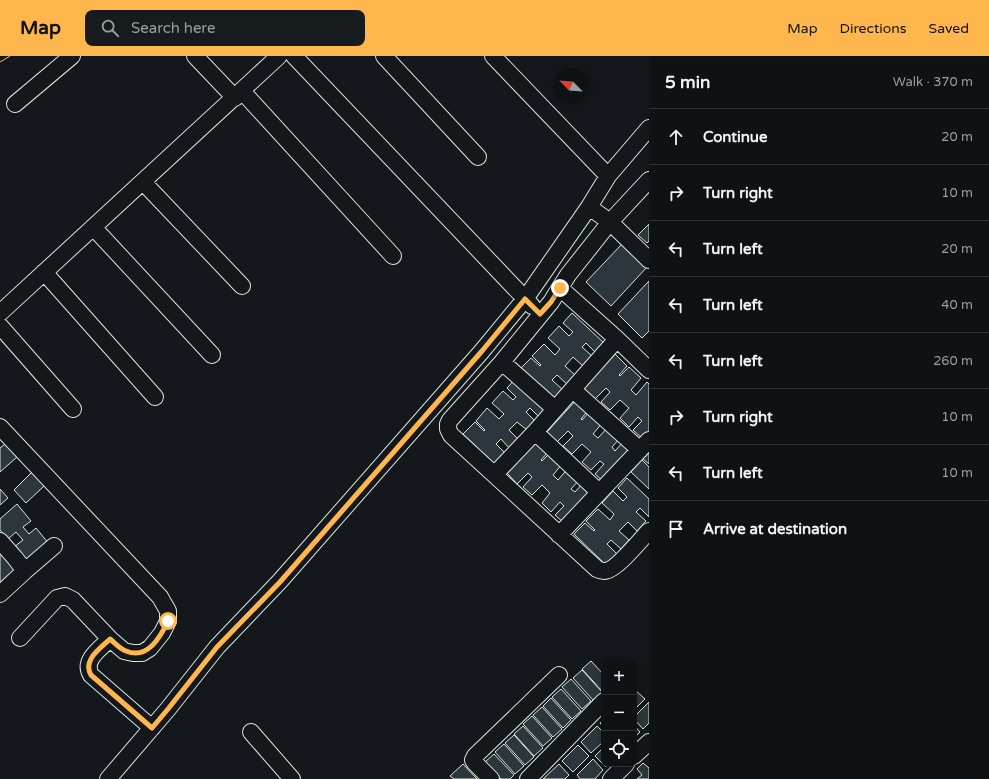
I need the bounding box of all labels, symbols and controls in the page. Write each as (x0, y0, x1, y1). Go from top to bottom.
search box (85, 10, 365, 46)
text: Map (20, 17, 61, 39)
icon: search (99, 17, 121, 39)
text: Search here (131, 19, 215, 37)
text: Map (787, 20, 818, 37)
text: Directions (840, 20, 907, 37)
text: Saved (929, 20, 969, 37)
north arrow (553, 68, 589, 104)
text: 5 min (665, 72, 710, 93)
text: Walk · 370 m (893, 74, 973, 90)
icon: ahead (665, 126, 687, 148)
text: Continue (703, 128, 767, 146)
text: 20 m (941, 129, 973, 145)
icon: right (665, 182, 687, 204)
text: Turn right (703, 184, 773, 202)
text: 10 m (941, 185, 973, 201)
icon: left (665, 238, 687, 260)
text: Turn left (703, 240, 763, 258)
text: 20 m (941, 241, 973, 257)
route end (551, 279, 569, 297)
icon: left (665, 294, 687, 316)
text: Turn left (703, 296, 763, 314)
text: 40 m (941, 297, 973, 313)
icon: left (665, 350, 687, 372)
text: Turn left (703, 352, 763, 370)
text: 260 m (933, 353, 973, 369)
icon: right (665, 406, 687, 428)
text: Turn right (703, 408, 773, 426)
text: 10 m (941, 409, 973, 425)
icon: left (665, 462, 687, 484)
text: Turn left (703, 464, 763, 482)
text: 10 m (941, 465, 973, 481)
icon: arrive (665, 518, 687, 540)
text: Arrive at destination (703, 520, 847, 538)
route start (159, 612, 177, 630)
map controls (601, 659, 637, 767)
button: + (601, 659, 637, 695)
button: − (601, 695, 637, 731)
button: locate (601, 731, 637, 767)

